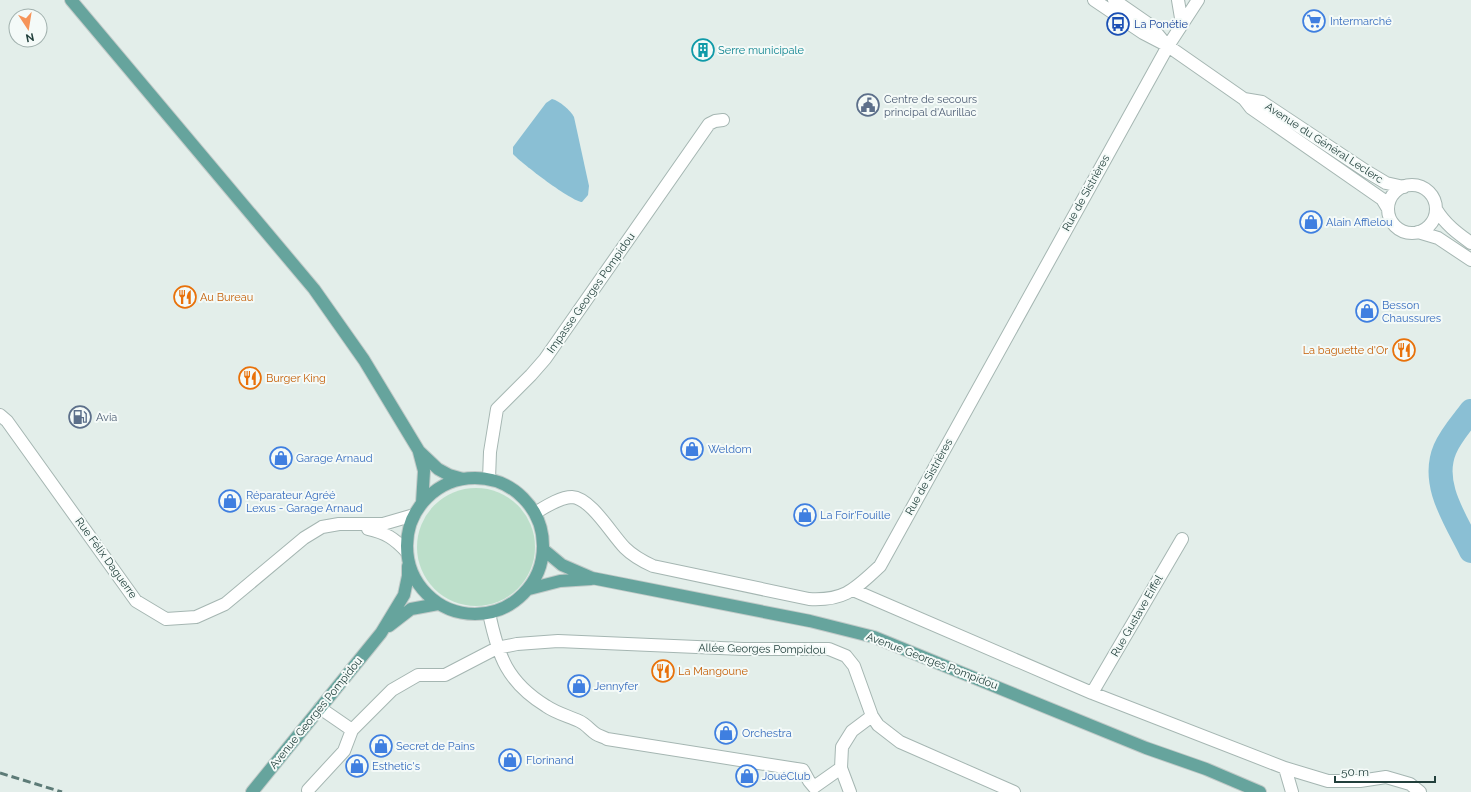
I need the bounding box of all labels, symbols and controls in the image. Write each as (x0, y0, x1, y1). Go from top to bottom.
north arrow (8, 8, 48, 48)
supermarket icon: Intermarché (1301, 8, 1327, 34)
bus stop icon: La Ponétie (1105, 11, 1131, 37)
place label: Intermarché (1330, 15, 1392, 28)
place label: La Ponétie (1134, 18, 1188, 31)
text: N (25, 30, 35, 45)
building icon: Serre municipale (690, 37, 716, 63)
place label: Serre municipale (718, 44, 805, 57)
public building icon: Centre de secours principal d'Aurillac (855, 92, 881, 118)
place label: Centre de secours principal d'Aurillac (884, 93, 977, 119)
street label: Avenue du Général Leclerc (1263, 100, 1385, 186)
street label: Rue de Sistrières (1060, 153, 1112, 233)
shop icon: Alain Afflelou (1298, 209, 1324, 235)
place label: Alain Afflelou (1326, 216, 1392, 229)
street label: Impasse Georges Pompidou (544, 230, 638, 356)
restaurant icon: Au Bureau (172, 284, 198, 310)
place label: Au Bureau (200, 291, 253, 304)
shop icon: Besson Chaussures (1354, 298, 1380, 324)
place label: Besson Chaussures (1382, 299, 1441, 325)
restaurant icon: La baguette d'Or (1391, 337, 1417, 363)
place label: La baguette d'Or (1303, 344, 1388, 357)
restaurant icon: Burger King (237, 365, 263, 391)
place label: Burger King (266, 372, 326, 385)
fuel station icon: Avia (67, 404, 93, 430)
place label: Avia (96, 411, 117, 424)
shop icon: Weldom (679, 436, 705, 462)
street label: Rue de Sistrières (903, 437, 955, 517)
place label: Weldom (708, 443, 752, 456)
shop icon: Garage Arnaud (268, 445, 294, 471)
place label: Garage Arnaud (296, 452, 373, 465)
shop icon: Réparateur Agréé Lexus - Garage Arnaud (217, 488, 243, 514)
place label: Réparateur Agréé Lexus - Garage Arnaud (246, 489, 363, 515)
shop icon: La Foir'Fouille (792, 502, 818, 528)
place label: La Foir'Fouille (820, 509, 891, 522)
street label: Rue Félix Daguerre (72, 515, 140, 601)
street label: Rue Gustave Eiffel (1108, 573, 1166, 659)
street label: Avenue Georges Pompidou (864, 630, 1000, 692)
street label: Allée Georges Pompidou (698, 641, 826, 657)
street label: Avenue Georges Pompidou (267, 655, 365, 771)
restaurant icon: La Mangoune (650, 658, 676, 684)
place label: La Mangoune (678, 665, 749, 678)
shop icon: Jennyfer (566, 673, 592, 699)
place label: Jennyfer (594, 680, 638, 693)
shop icon: Orchestra (713, 720, 739, 746)
place label: Orchestra (742, 727, 792, 740)
shop icon: Secret de Pains (368, 733, 394, 759)
place label: Secret de Pains (396, 740, 475, 753)
shop icon: Florinand (497, 747, 523, 773)
shop icon: Esthetic's (344, 753, 370, 779)
place label: Florinand (526, 754, 574, 767)
scale bar (1335, 758, 1435, 784)
place label: Esthetic's (372, 760, 420, 773)
shop icon: JouéClub (734, 763, 760, 789)
text: 50 m (1341, 765, 1369, 779)
place label: JouéClub (762, 770, 811, 783)

